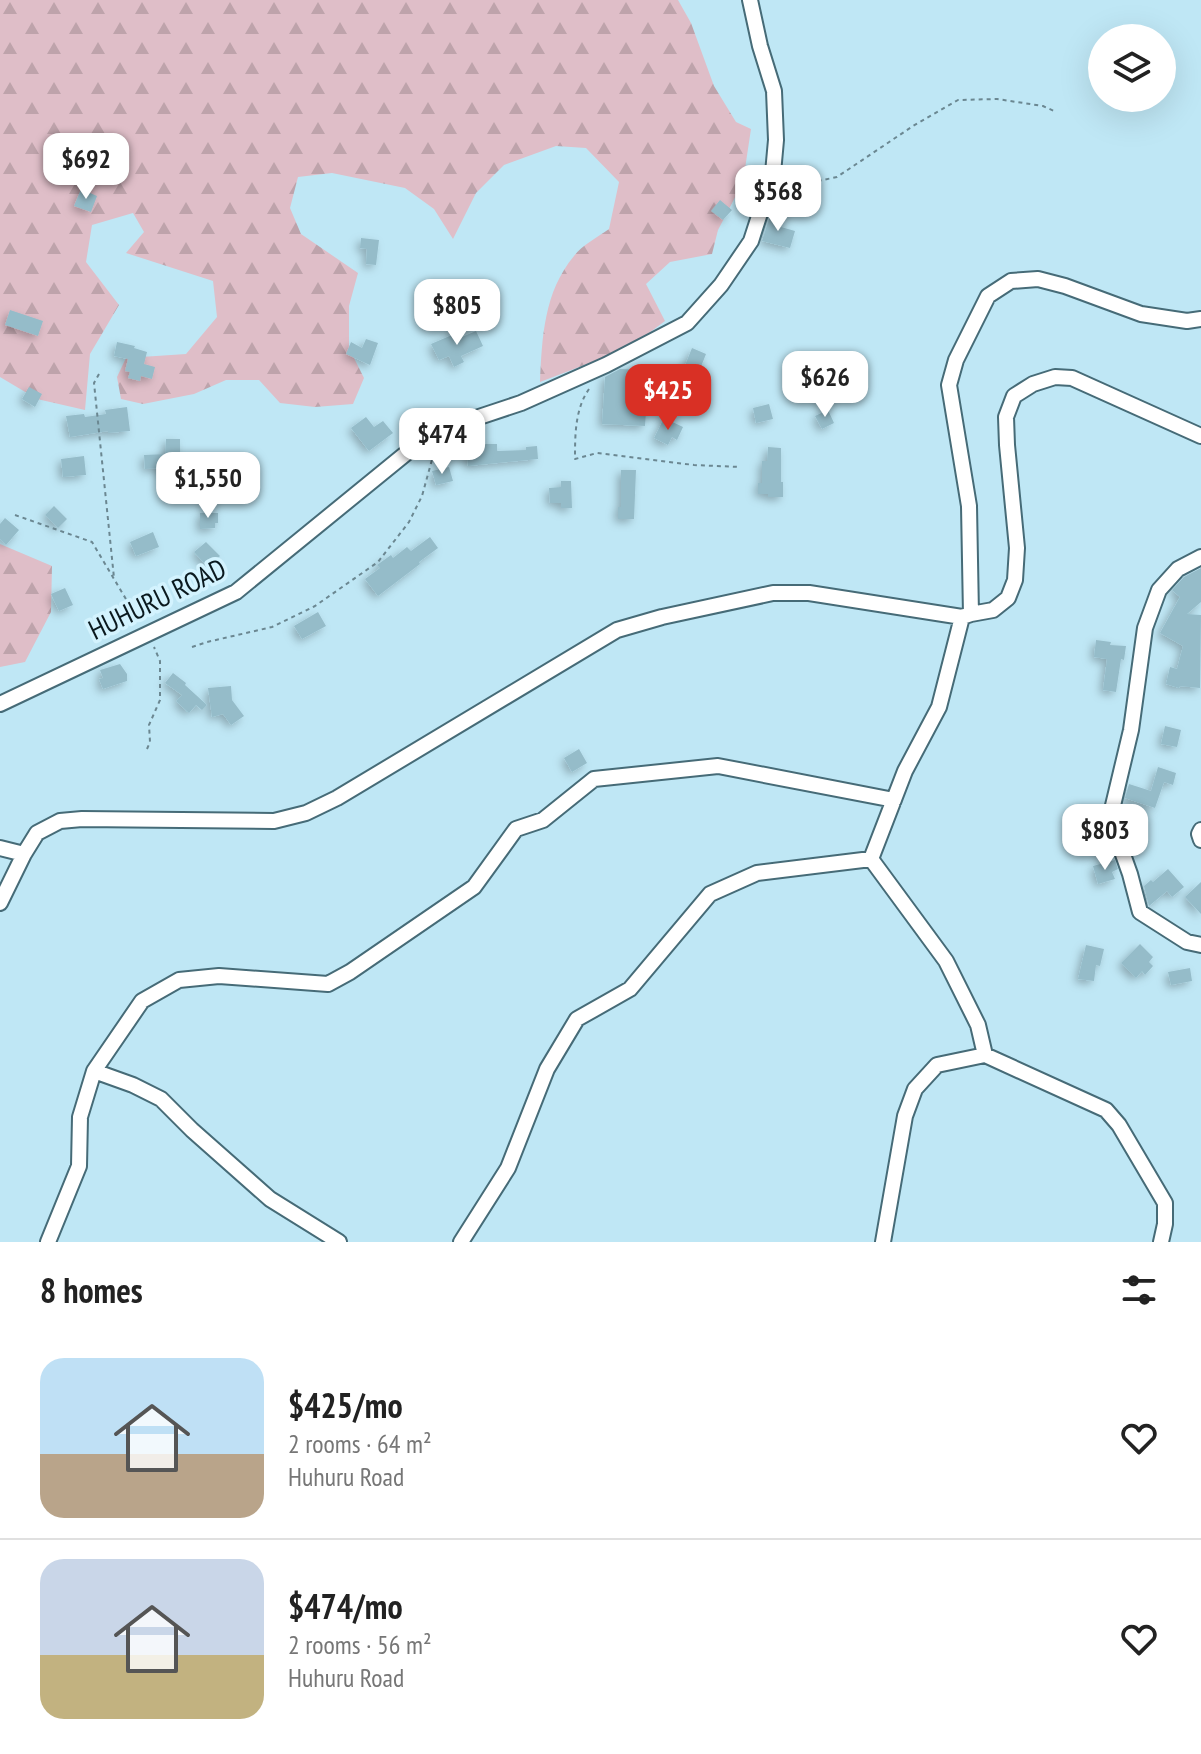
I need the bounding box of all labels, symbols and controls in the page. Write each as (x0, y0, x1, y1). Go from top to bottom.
map controls (1088, 24, 1176, 112)
button: layers (1088, 24, 1176, 112)
pin: $692 (39, 133, 133, 201)
text: $692 (61, 142, 111, 175)
pin: $568 (731, 165, 825, 233)
text: $568 (753, 174, 803, 207)
pin: $805 (410, 279, 504, 347)
text: $805 (432, 288, 482, 321)
pin: $626 (778, 351, 872, 419)
text: $626 (800, 360, 850, 393)
pin: $425 (621, 364, 715, 432)
text: $425 (643, 373, 693, 406)
pin: $474 (395, 408, 489, 476)
text: $474 (417, 417, 467, 450)
pin: $1,550 (143, 452, 273, 520)
text: $1,550 (174, 461, 242, 494)
street label: HUHURU ROAD (82, 549, 232, 648)
pin: $803 (1058, 804, 1152, 872)
text: $803 (1080, 813, 1130, 846)
text: 8 homes (40, 1268, 143, 1312)
icon: filters (1117, 1268, 1161, 1312)
text: $425/mo (288, 1383, 403, 1427)
icon: home (104, 1390, 200, 1486)
icon: heart (1117, 1416, 1161, 1460)
text: 2 rooms · 64 m² (288, 1427, 432, 1460)
text: Huhuru Road (288, 1460, 404, 1493)
text: $474/mo (288, 1584, 403, 1628)
icon: home (104, 1591, 200, 1687)
icon: heart (1117, 1617, 1161, 1661)
text: 2 rooms · 56 m² (288, 1628, 432, 1661)
text: Huhuru Road (288, 1661, 404, 1694)

